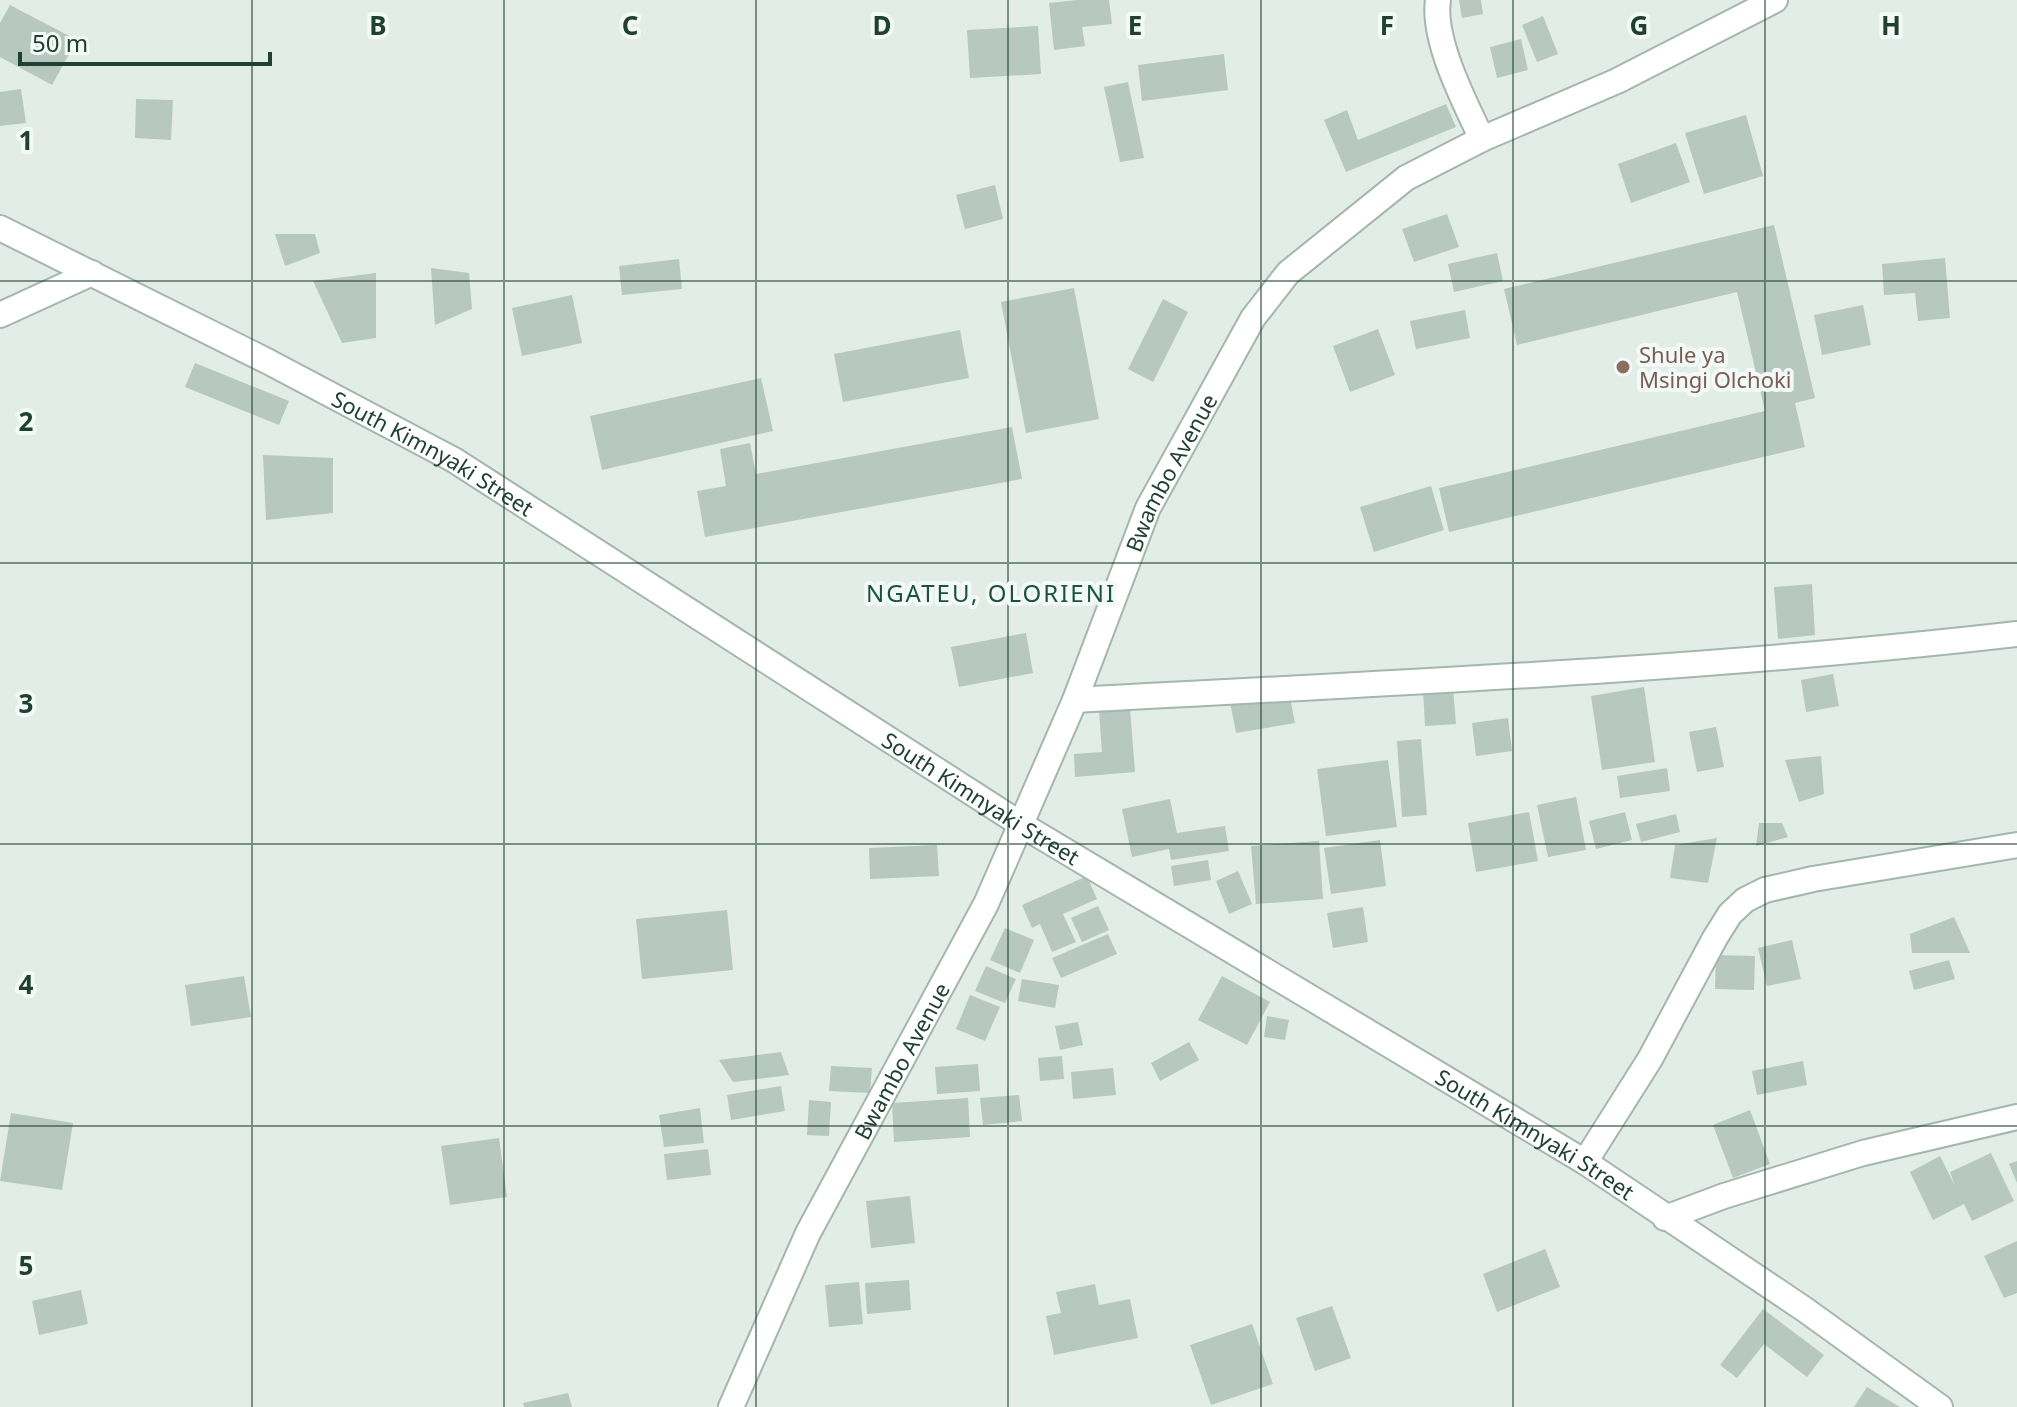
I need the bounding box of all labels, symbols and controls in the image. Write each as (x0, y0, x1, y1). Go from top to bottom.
text: B (369, 7, 387, 43)
text: C (622, 7, 638, 43)
text: D (872, 7, 892, 43)
text: E (1128, 7, 1142, 43)
text: F (1380, 7, 1394, 43)
text: G (1630, 7, 1648, 43)
text: H (1881, 7, 1901, 43)
scale bar (20, 16, 270, 66)
text: 50 m (32, 26, 88, 59)
text: 1 (19, 122, 33, 158)
place label: Shule ya Msingi Olchoki (1639, 339, 1791, 394)
marker: Shule ya Msingi Olchoki (1614, 358, 1632, 376)
street label: South Kimnyaki Street (327, 383, 540, 522)
street label: Bwambo Avenue (1118, 388, 1223, 556)
text: 2 (19, 403, 34, 439)
district label: NGATEU, OLORIENI (866, 576, 1116, 609)
text: 3 (19, 685, 33, 721)
street label: South Kimnyaki Street (877, 724, 1085, 871)
text: 4 (19, 966, 34, 1002)
street label: Bwambo Avenue (846, 977, 956, 1145)
street label: South Kimnyaki Street (1430, 1061, 1641, 1206)
text: 5 (19, 1247, 33, 1283)

